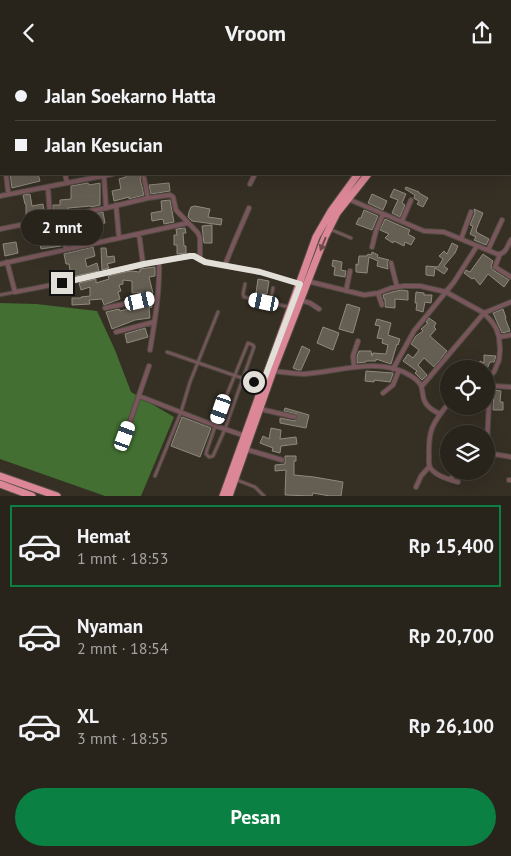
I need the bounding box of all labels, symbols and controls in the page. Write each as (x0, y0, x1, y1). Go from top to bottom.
icon: back (15, 19, 43, 47)
text: Vroom (225, 19, 286, 47)
icon: share (468, 19, 496, 47)
text: Jalan Soekarno Hatta (45, 84, 216, 108)
text: Jalan Kesucian (45, 133, 163, 157)
callout: 2 mnt (21, 211, 103, 245)
text: 2 mnt (42, 217, 82, 237)
one-way arrow (318, 237, 326, 251)
route end (51, 272, 73, 294)
car (123, 290, 156, 312)
car (247, 292, 280, 312)
map controls (440, 360, 495, 480)
button: locate (440, 360, 495, 415)
route start (243, 371, 265, 393)
car (209, 392, 232, 426)
car (112, 419, 137, 453)
button: layers (440, 425, 495, 480)
icon: car (17, 524, 62, 569)
text: Hemat (77, 524, 130, 548)
text: Rp 15,400 (409, 534, 494, 558)
text: 1 mnt · 18:53 (77, 548, 168, 568)
icon: car (17, 614, 62, 659)
text: Nyaman (77, 614, 143, 638)
text: Rp 20,700 (409, 624, 494, 648)
text: 2 mnt · 18:54 (77, 638, 168, 658)
icon: car (17, 704, 62, 749)
text: XL (77, 704, 99, 728)
text: Rp 26,100 (409, 714, 494, 738)
text: 3 mnt · 18:55 (77, 728, 168, 748)
button: Pesan (15, 788, 496, 846)

